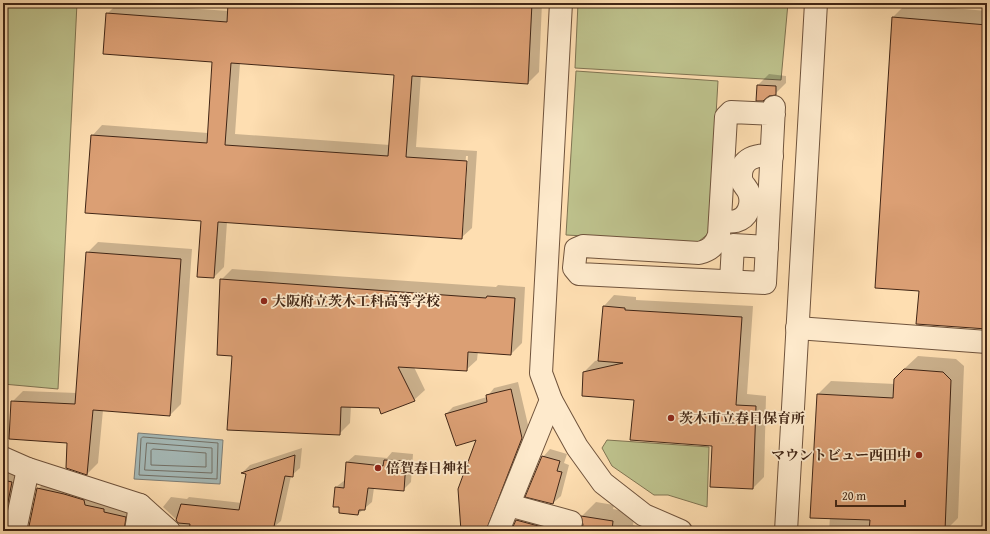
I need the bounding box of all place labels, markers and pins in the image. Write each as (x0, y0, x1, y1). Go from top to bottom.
place label: 大阪府立茨木工科高等学校 (272, 291, 440, 311)
marker: 大阪府立茨木工科高等学校 (259, 296, 269, 306)
place label: 茨木市立春日保育所 (679, 408, 805, 428)
marker: 茨木市立春日保育所 (666, 413, 676, 423)
place label: マウントビュー西田中 (771, 445, 911, 465)
marker: マウントビュー西田中 (914, 450, 924, 460)
place label: 倍賀春日神社 (386, 458, 470, 478)
marker: 倍賀春日神社 (373, 463, 383, 473)

